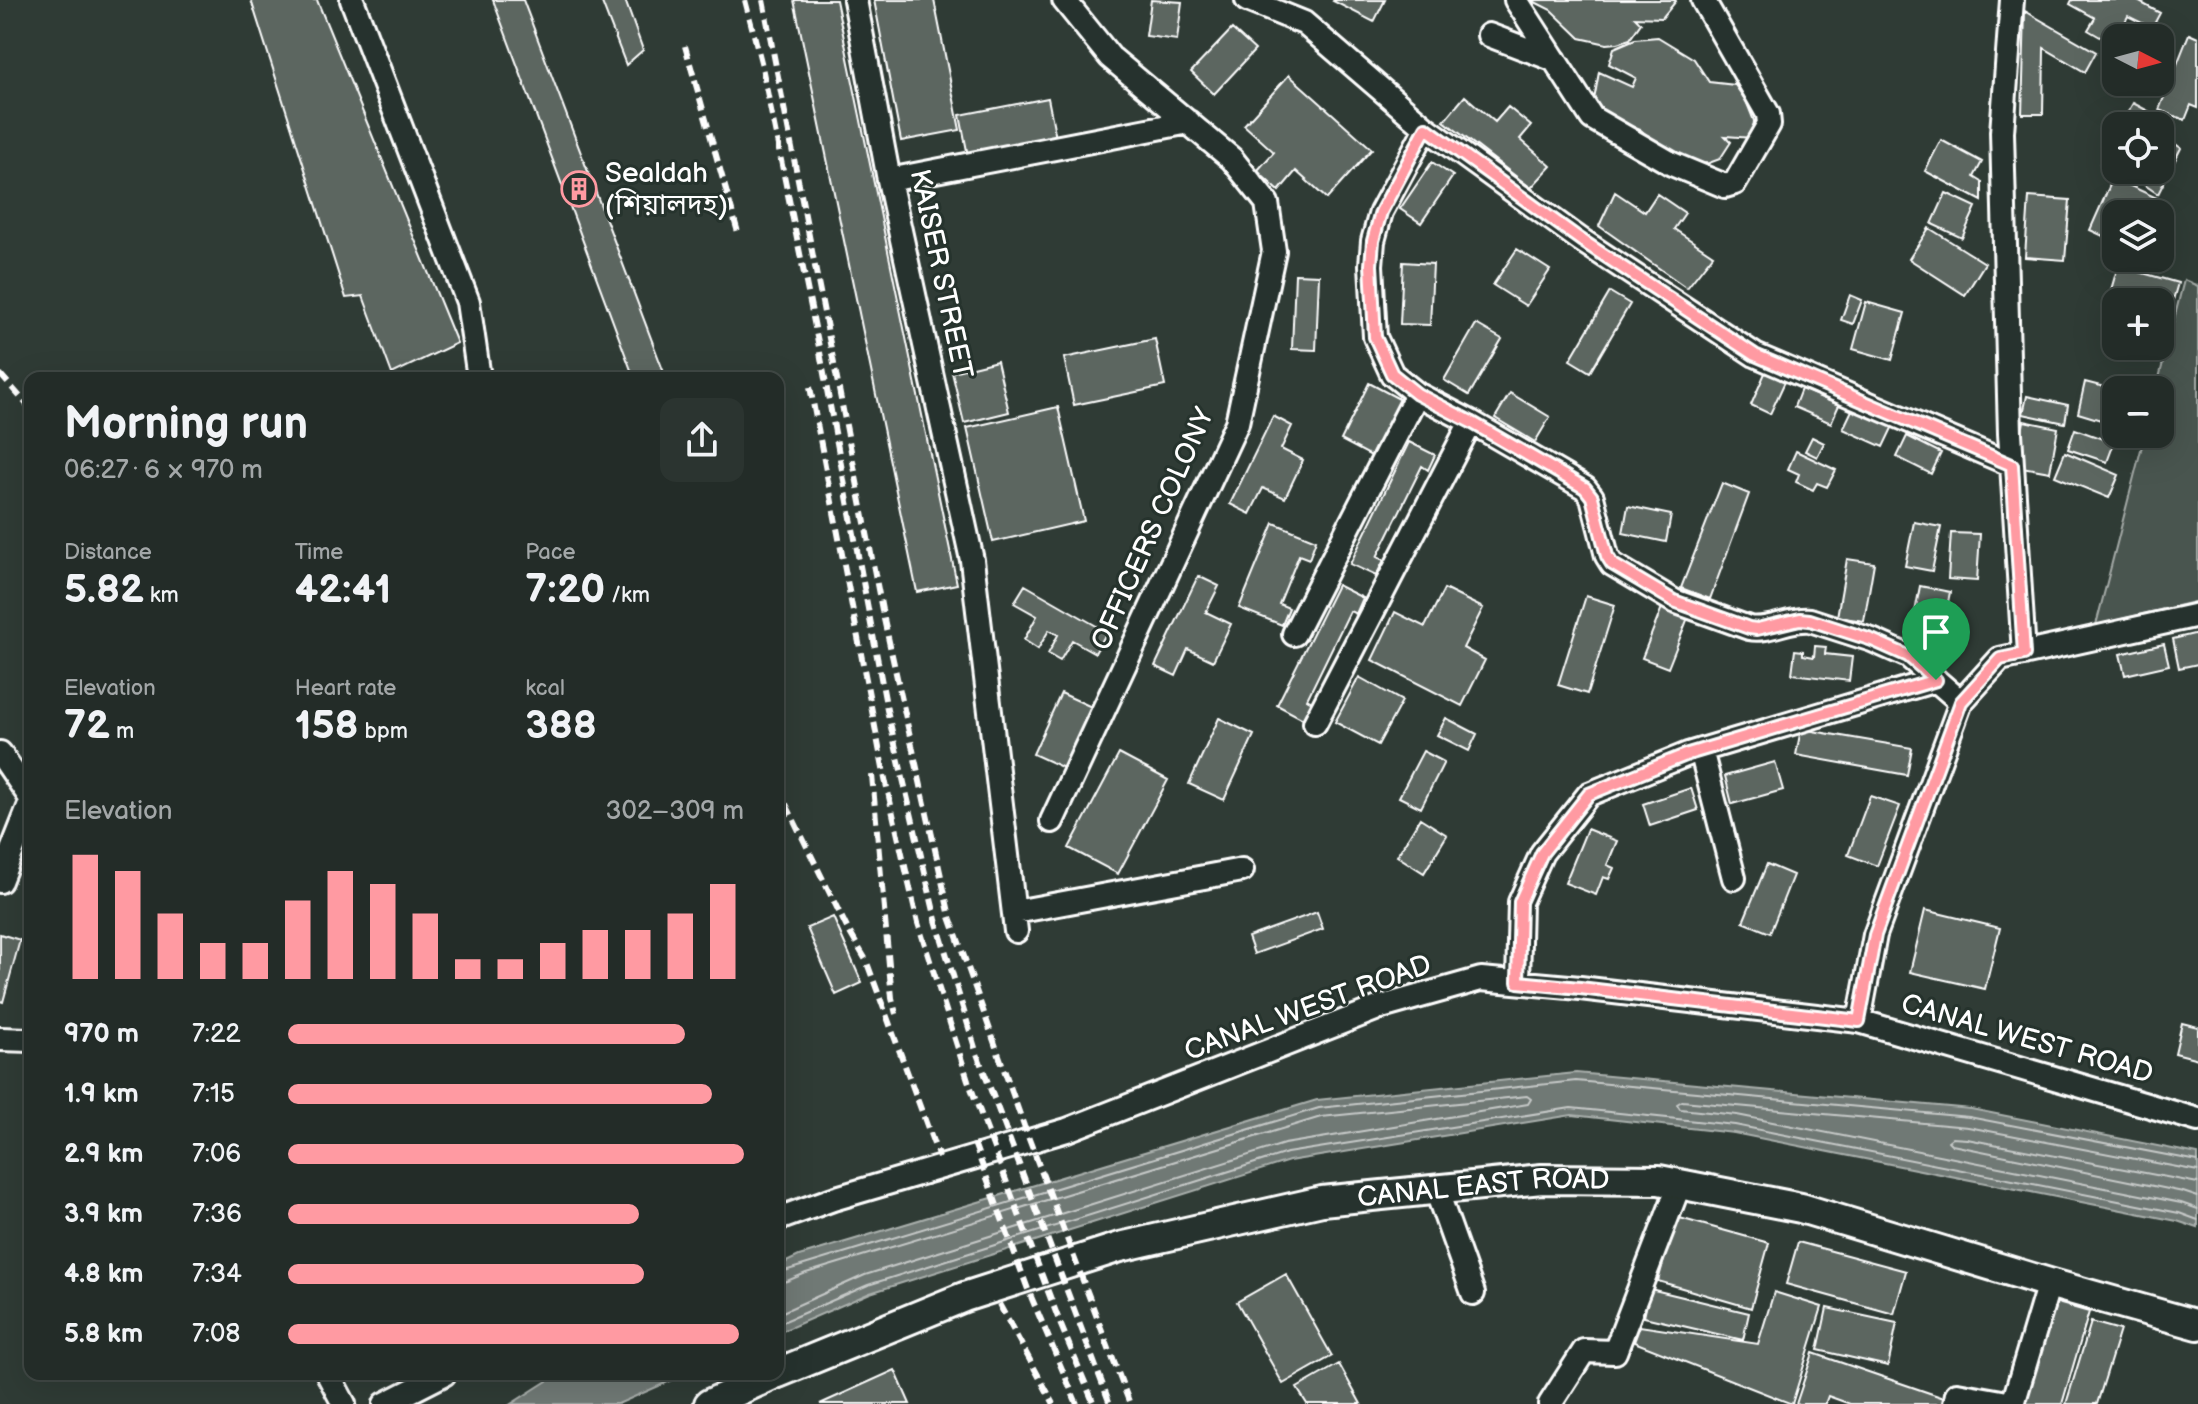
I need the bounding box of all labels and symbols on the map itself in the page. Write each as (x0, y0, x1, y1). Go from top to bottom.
north arrow (2102, 24, 2174, 96)
place label: Sealdah (শিয়ালদহ) (605, 157, 728, 222)
street label: KAISER STREET (903, 166, 979, 382)
building icon: Sealdah (শিয়ালদহ) (560, 170, 598, 208)
street label: OFFICERS COLONY (1085, 402, 1222, 655)
pin (1902, 598, 1970, 680)
street label: CANAL WEST ROAD (1180, 948, 1436, 1068)
street label: CANAL WEST ROAD (1897, 987, 2157, 1091)
street label: CANAL EAST ROAD (1356, 1162, 1610, 1214)

